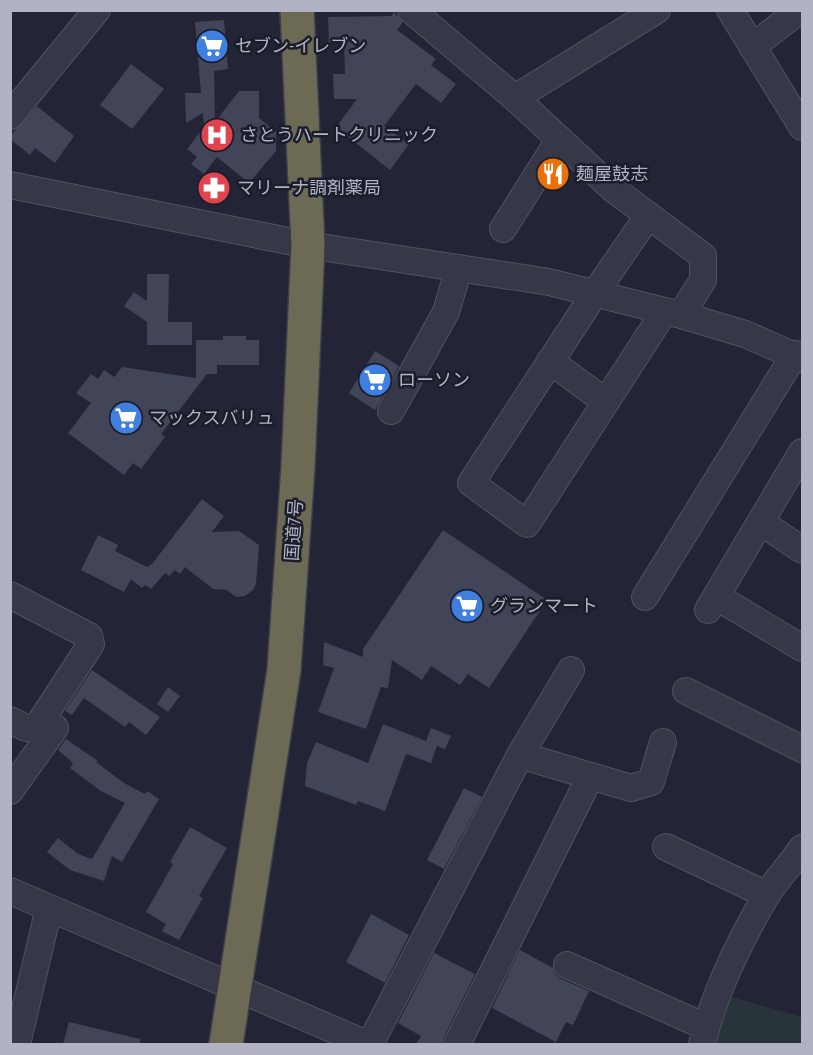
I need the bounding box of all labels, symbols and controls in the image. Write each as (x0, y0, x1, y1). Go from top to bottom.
supermarket icon: セブン-イレブン (194, 28, 230, 64)
place label: セブン-イレブン (235, 34, 366, 57)
hospital icon: さとうハートクリニック (199, 117, 235, 153)
place label: さとうハートクリニック (240, 123, 438, 146)
restaurant icon: 麺屋鼓志 (535, 156, 571, 192)
place label: 麺屋鼓志 (576, 162, 648, 185)
pharmacy icon: マリーナ調剤薬局 (196, 170, 232, 206)
place label: マリーナ調剤薬局 (237, 176, 381, 199)
supermarket icon: ローソン (357, 362, 393, 398)
place label: ローソン (398, 368, 470, 391)
supermarket icon: マックスバリュ (108, 400, 144, 436)
place label: マックスバリュ (149, 406, 274, 429)
street label: 国道7号 (280, 498, 307, 562)
supermarket icon: グランマート (449, 588, 485, 624)
place label: グランマート (490, 594, 598, 617)

